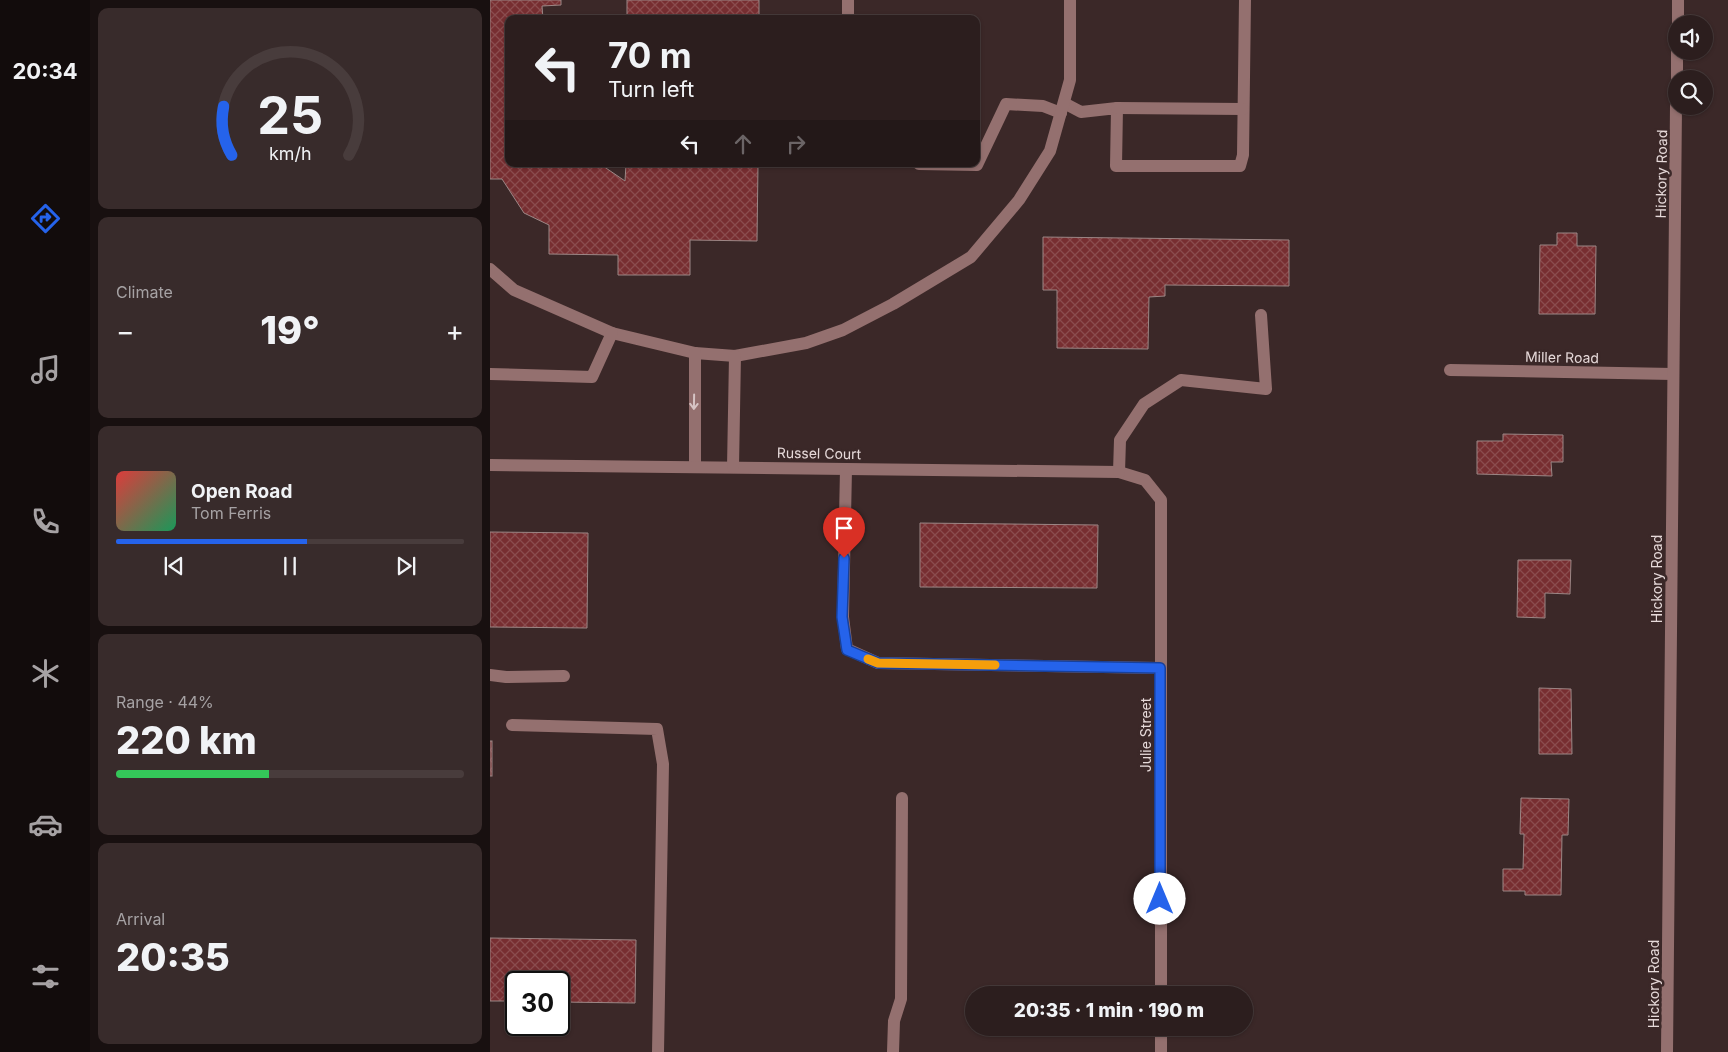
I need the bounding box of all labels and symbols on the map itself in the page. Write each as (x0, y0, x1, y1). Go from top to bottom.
street label: Hickory Road (1652, 130, 1670, 218)
street label: Miller Road (1525, 348, 1599, 366)
one-way arrow (689, 394, 699, 410)
street label: Russel Court (777, 444, 862, 462)
pin (823, 507, 865, 558)
street label: Hickory Road (1648, 535, 1665, 623)
street label: Julie Street (1137, 697, 1154, 772)
position arrow (1133, 872, 1185, 924)
street label: Hickory Road (1645, 940, 1662, 1028)
speed limit sign: 30 (505, 971, 570, 1036)

